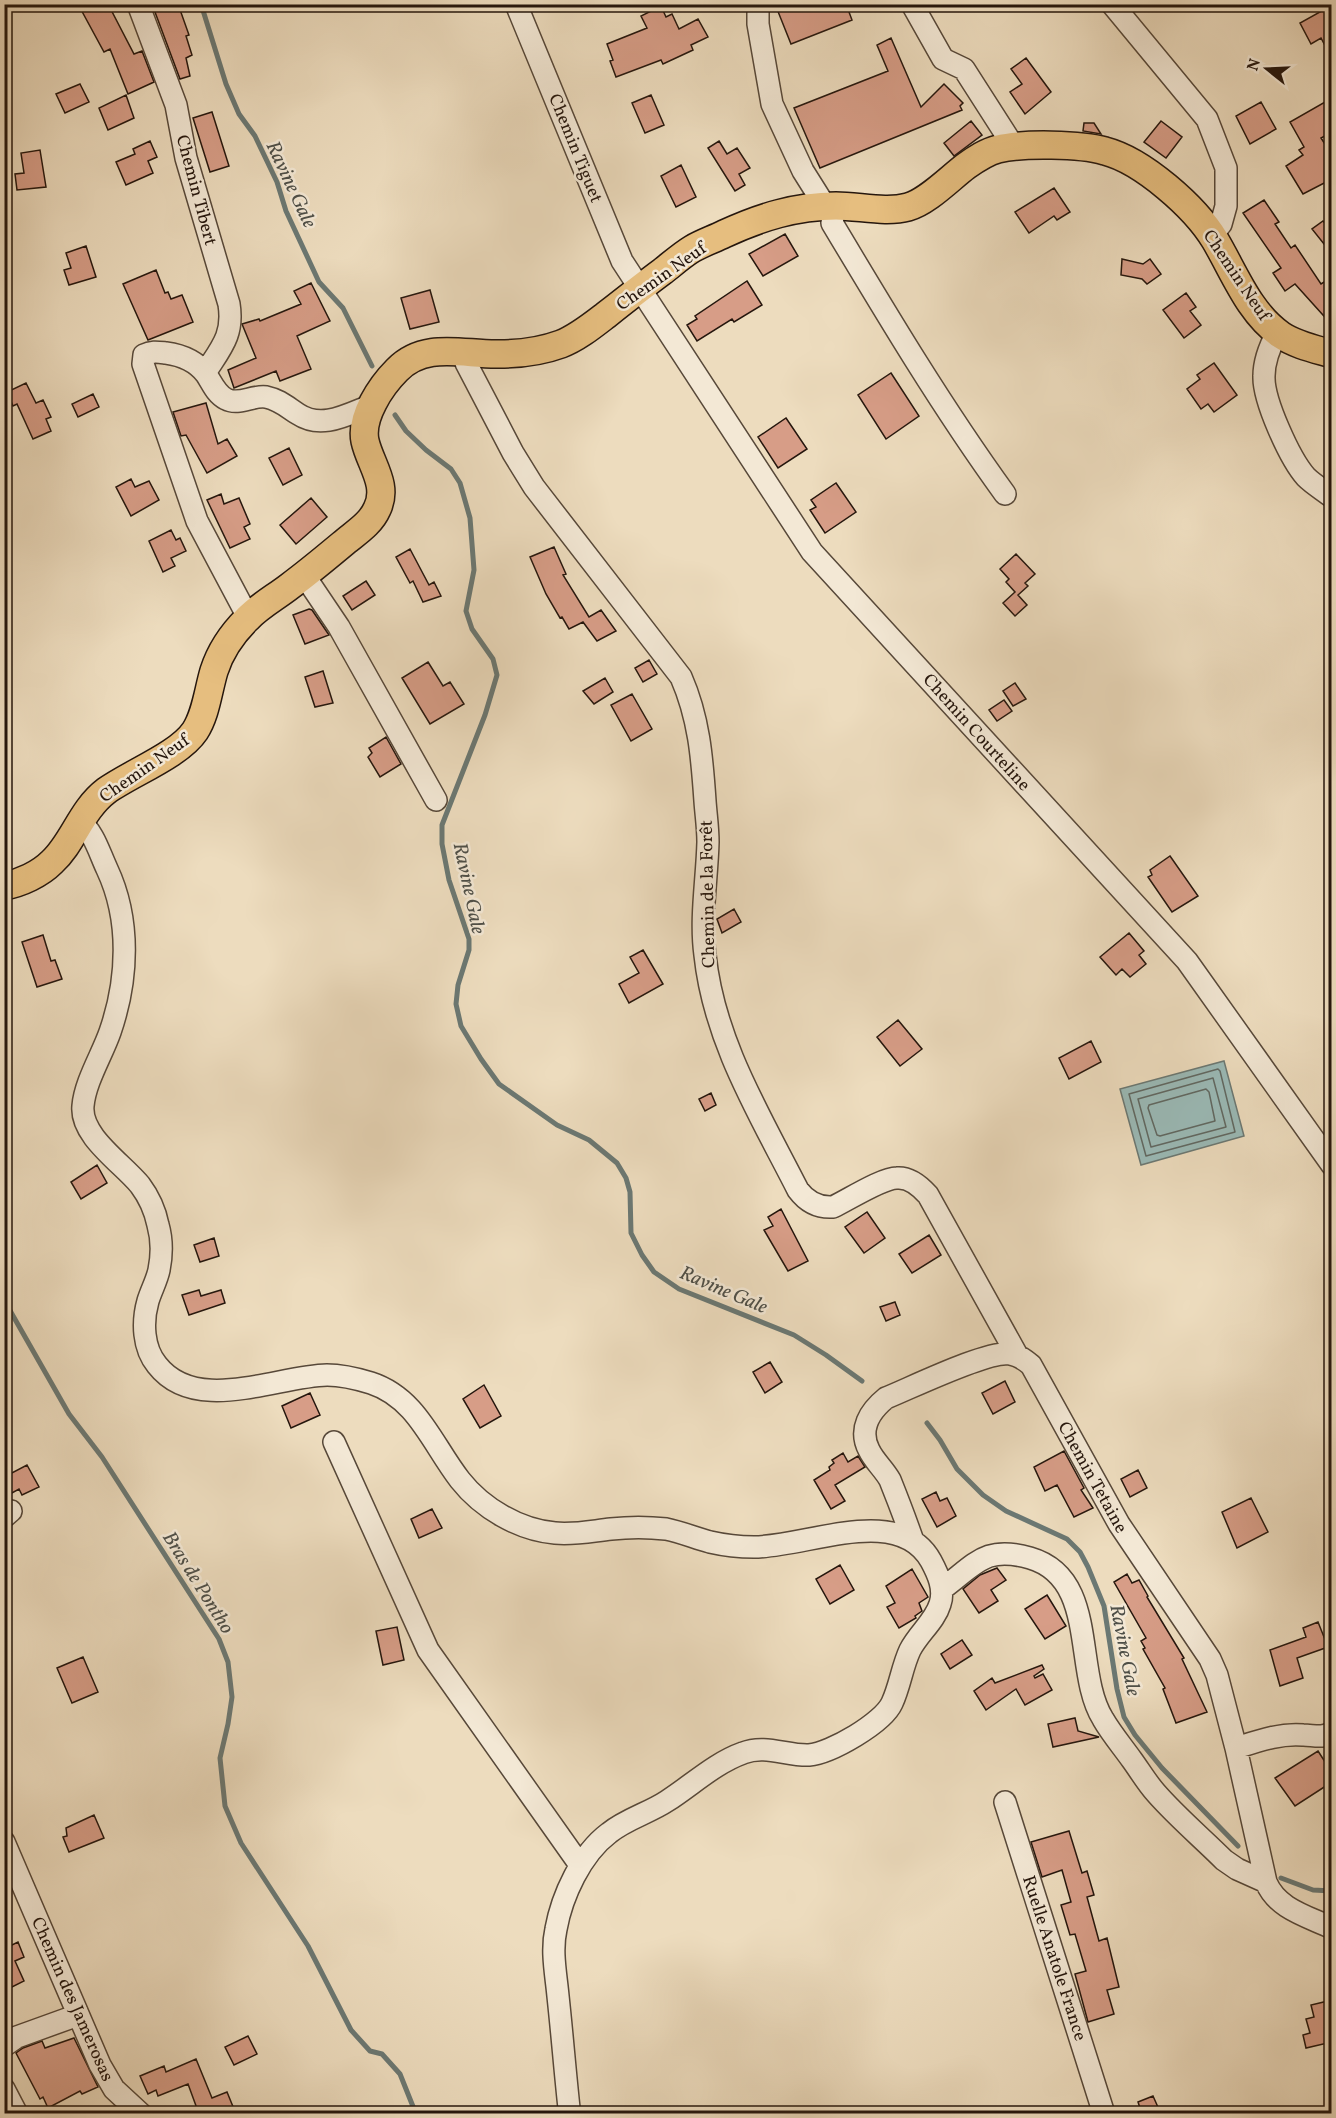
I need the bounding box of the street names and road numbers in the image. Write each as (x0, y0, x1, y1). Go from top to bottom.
street label: Chemin Tiguet (541, 90, 608, 207)
street label: Chemin Tibert (169, 132, 222, 248)
street label: Chemin Neuf (1196, 225, 1276, 328)
street label: Chemin Neuf (612, 236, 714, 318)
street label: Chemin Courteline (916, 669, 1036, 797)
street label: Chemin Neuf (95, 728, 197, 810)
street label: Chemin de la Forêt (695, 820, 722, 968)
street label: Chemin Tetaine (1051, 1417, 1133, 1538)
street label: Ruelle Anatole France (1015, 1873, 1092, 2044)
street label: Chemin des Jamerosas (24, 1913, 119, 2086)

